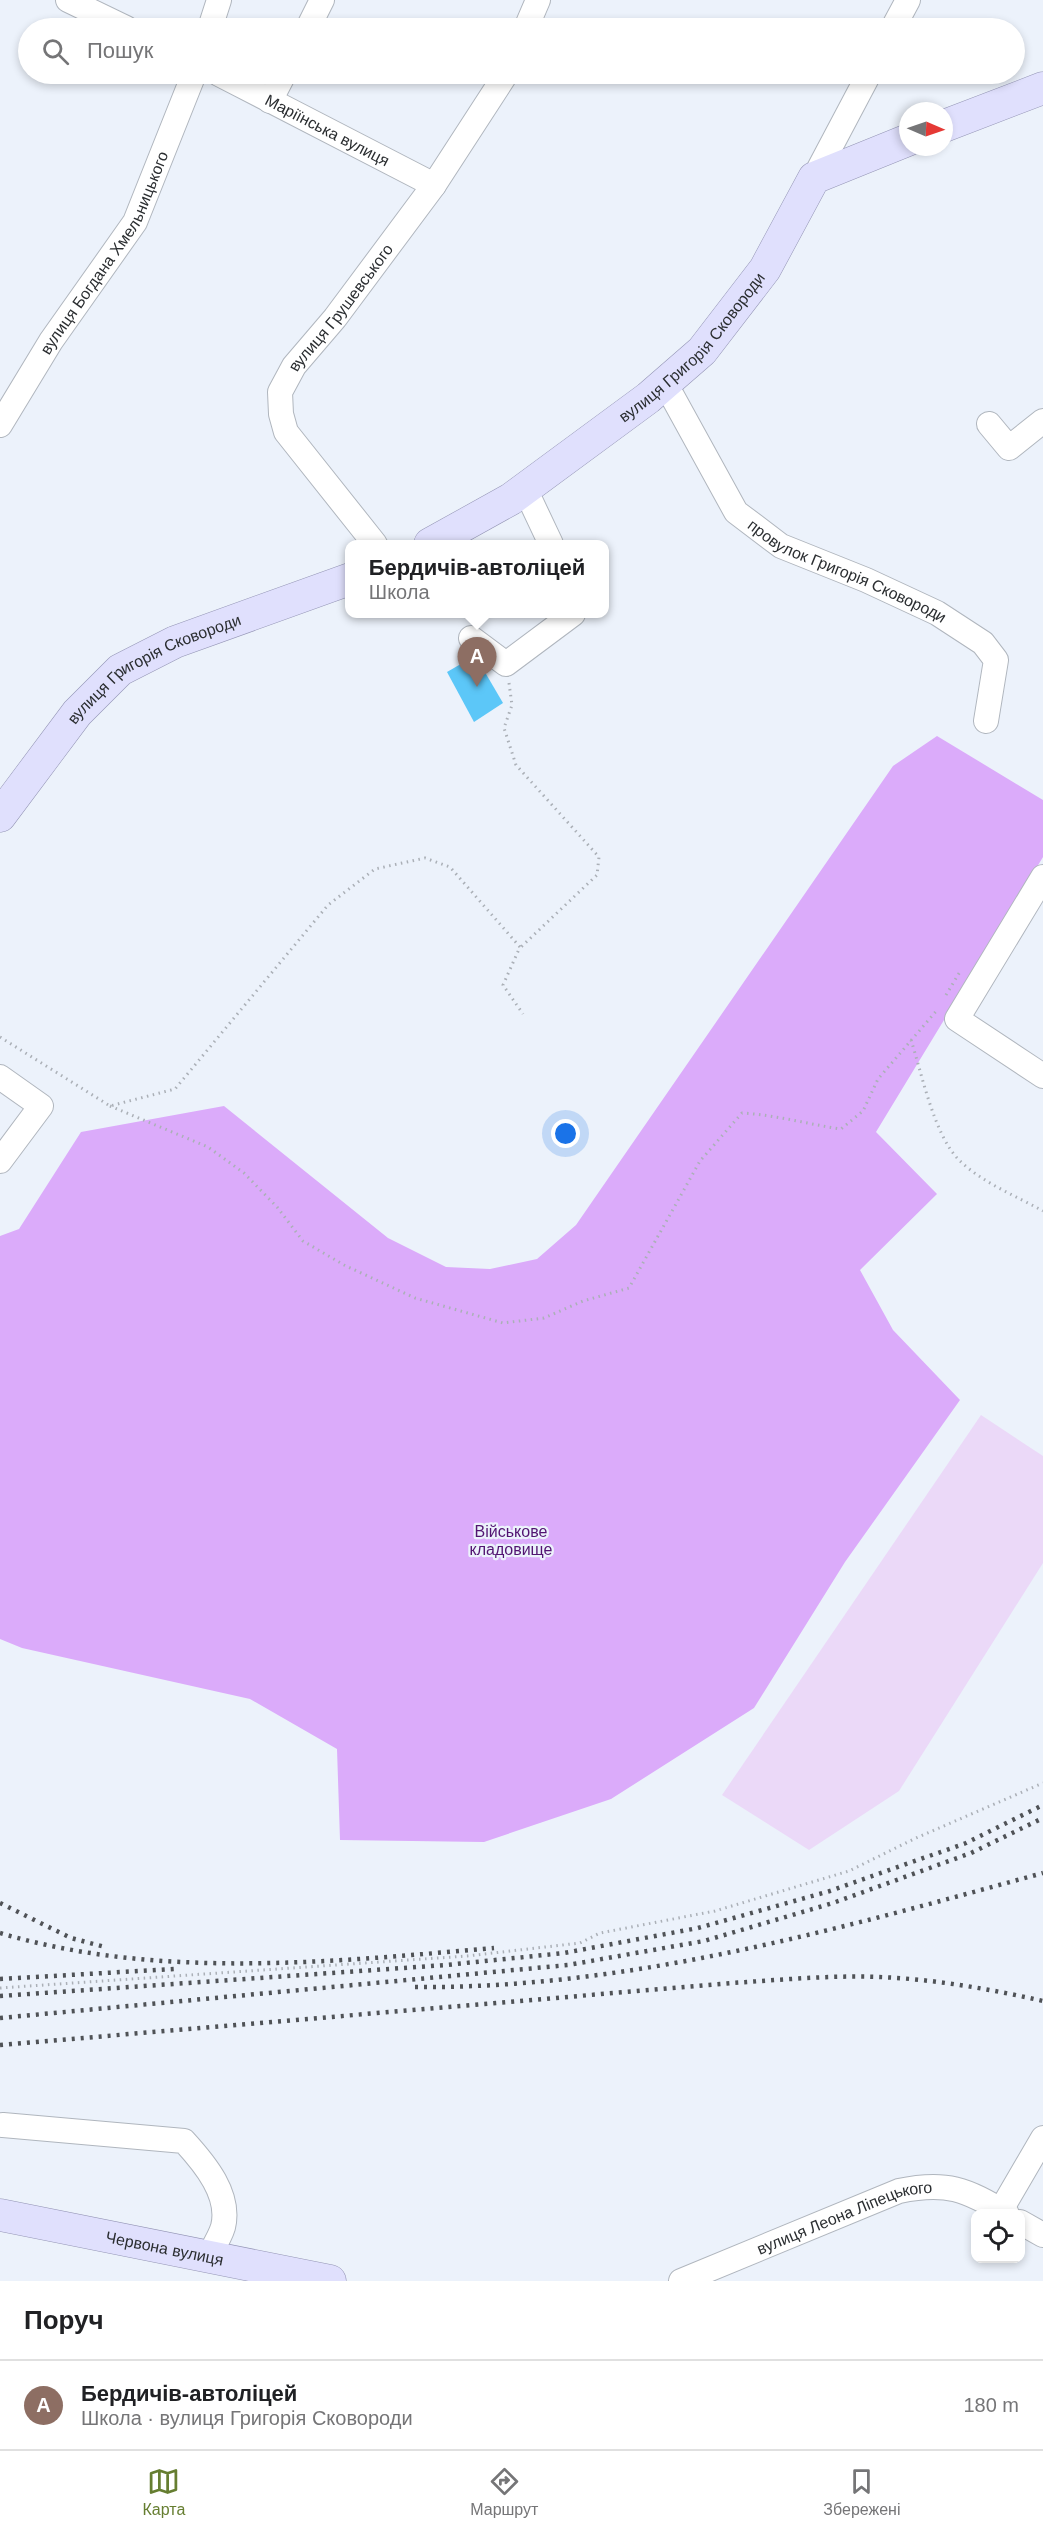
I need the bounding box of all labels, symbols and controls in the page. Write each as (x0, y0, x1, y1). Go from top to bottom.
search box (18, 18, 1025, 84)
icon: search (39, 35, 72, 68)
text: Пошук (87, 38, 153, 63)
street label: Маріїнська вулиця (262, 91, 392, 169)
north arrow (899, 102, 953, 156)
street label: вулиця Богдана Хмельницького (37, 149, 171, 357)
street label: вулиця Грушевського (285, 241, 396, 374)
street label: вулиця Григорія Сковороди (616, 269, 768, 426)
street label: провулок Григорія Сковороди (745, 516, 949, 626)
popup (345, 540, 609, 618)
text: Бердичів-автоліцей (369, 555, 585, 580)
text: Школа (369, 581, 430, 603)
street label: вулиця Григорія Сковороди (64, 611, 243, 727)
pin: A (458, 638, 496, 687)
your location (551, 1119, 580, 1148)
park label: Військове кладовище (470, 1523, 553, 1558)
street label: вулиця Леона Ліпецького (754, 2179, 933, 2258)
map controls (971, 2209, 1025, 2263)
button: locate (971, 2209, 1025, 2263)
street label: Червона вулиця (104, 2228, 225, 2269)
text: Поруч (24, 2305, 104, 2335)
text: Бердичів-автоліцей (81, 2381, 297, 2406)
text: A (36, 2394, 51, 2416)
text: 180 m (963, 2394, 1019, 2416)
text: Школа · вулиця Григорія Сковороди (81, 2407, 413, 2429)
tab: Карта (142, 2465, 185, 2519)
tab: Маршрут (470, 2465, 538, 2519)
tab: Збережені (823, 2465, 901, 2519)

